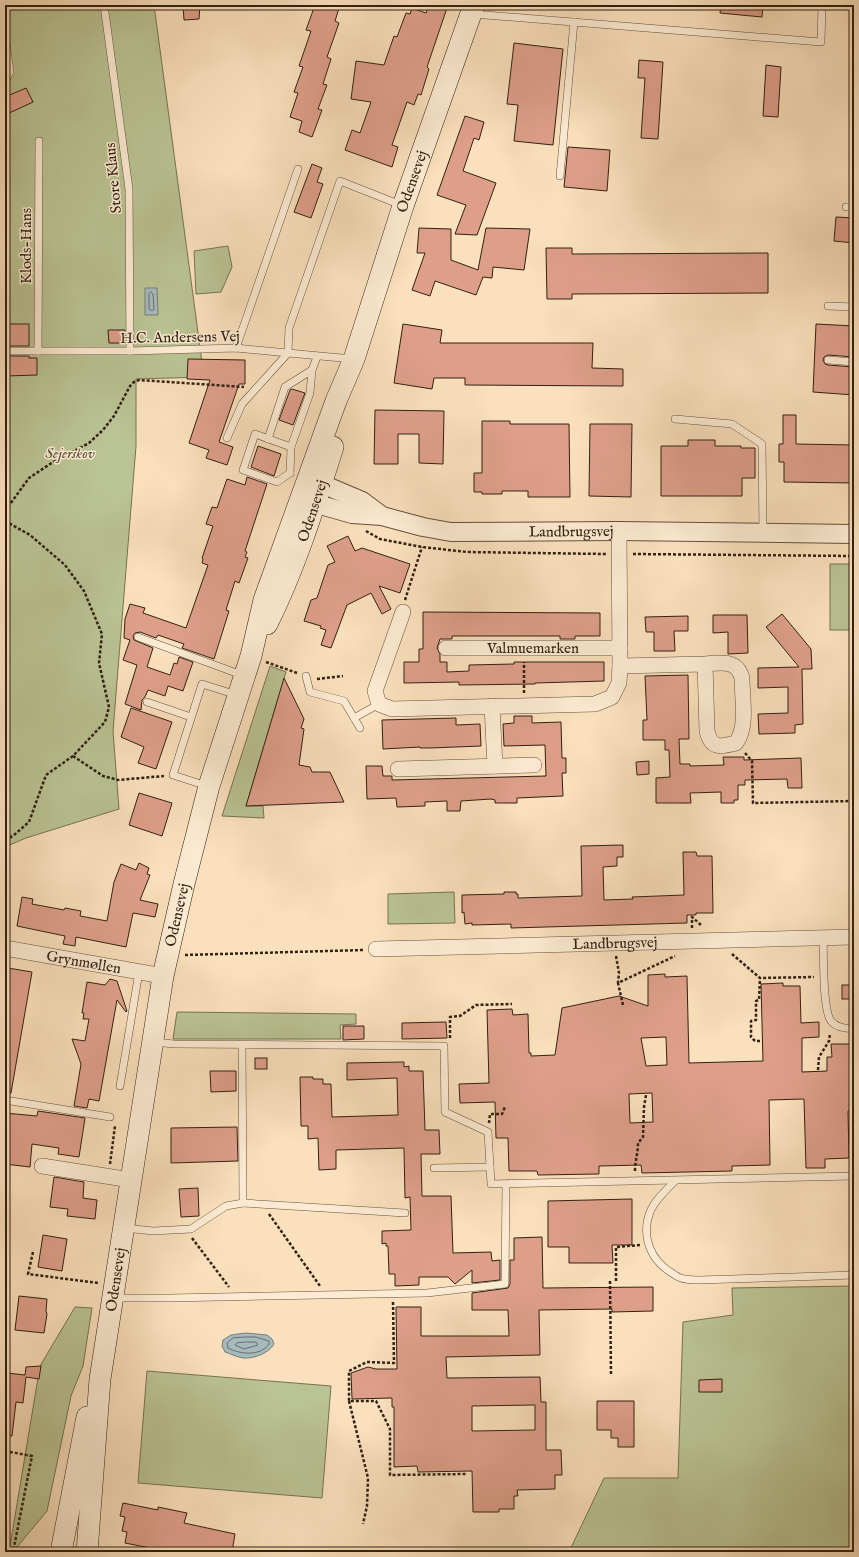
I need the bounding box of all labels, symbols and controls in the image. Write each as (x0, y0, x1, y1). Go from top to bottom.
street label: Store Klaus (101, 142, 126, 214)
street label: Odensevej (393, 148, 432, 215)
street label: Klods-Hans (17, 208, 36, 284)
street label: H.C. Andersens Vej (120, 327, 240, 348)
park label: Sejerskov (45, 444, 95, 463)
street label: Odensevej (293, 477, 332, 545)
street label: Landbrugsvej (529, 522, 614, 542)
street label: Valmuemarken (486, 639, 579, 658)
street label: Odensevej (161, 881, 194, 949)
street label: Landbrugsvej (572, 933, 658, 954)
street label: Grynmøllen (45, 947, 122, 978)
street label: Odensevej (102, 1246, 130, 1313)

